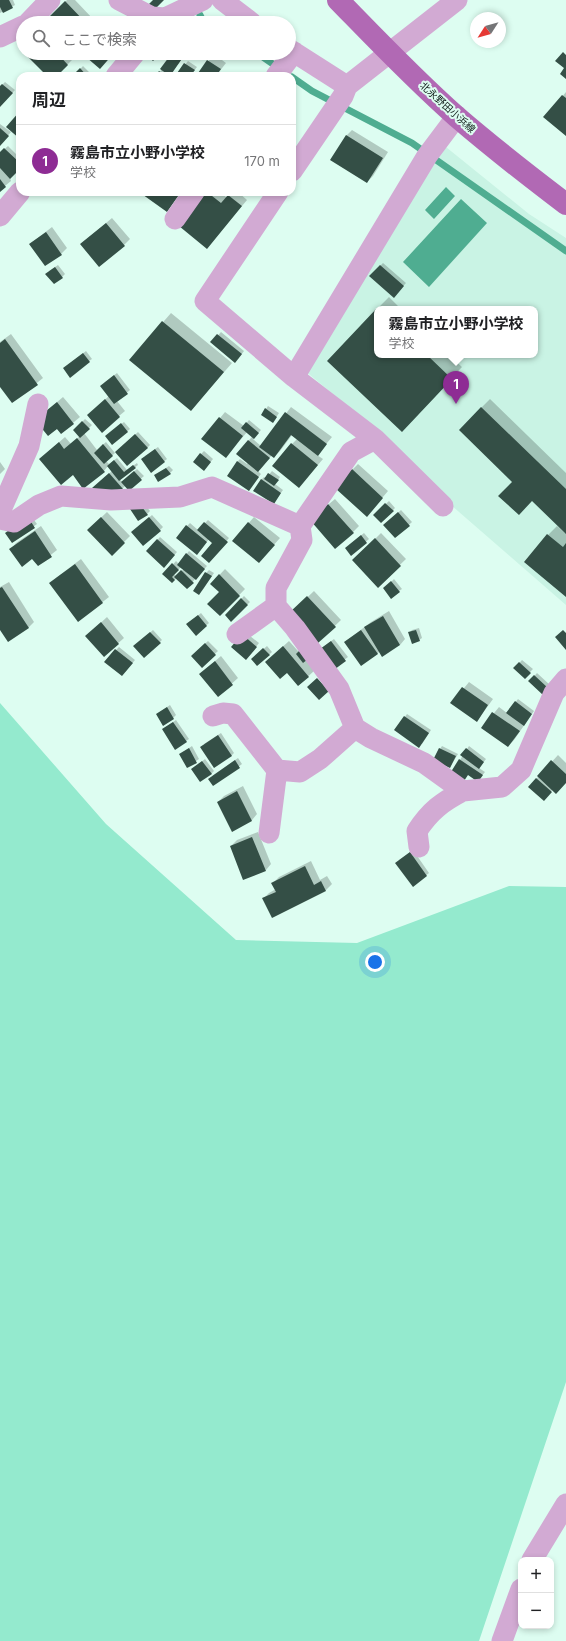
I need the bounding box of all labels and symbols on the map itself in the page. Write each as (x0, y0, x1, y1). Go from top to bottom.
north arrow (470, 12, 506, 48)
street label: 北永野田小浜線 (418, 79, 478, 135)
pin: 1 (443, 371, 469, 404)
your location (365, 952, 385, 972)

